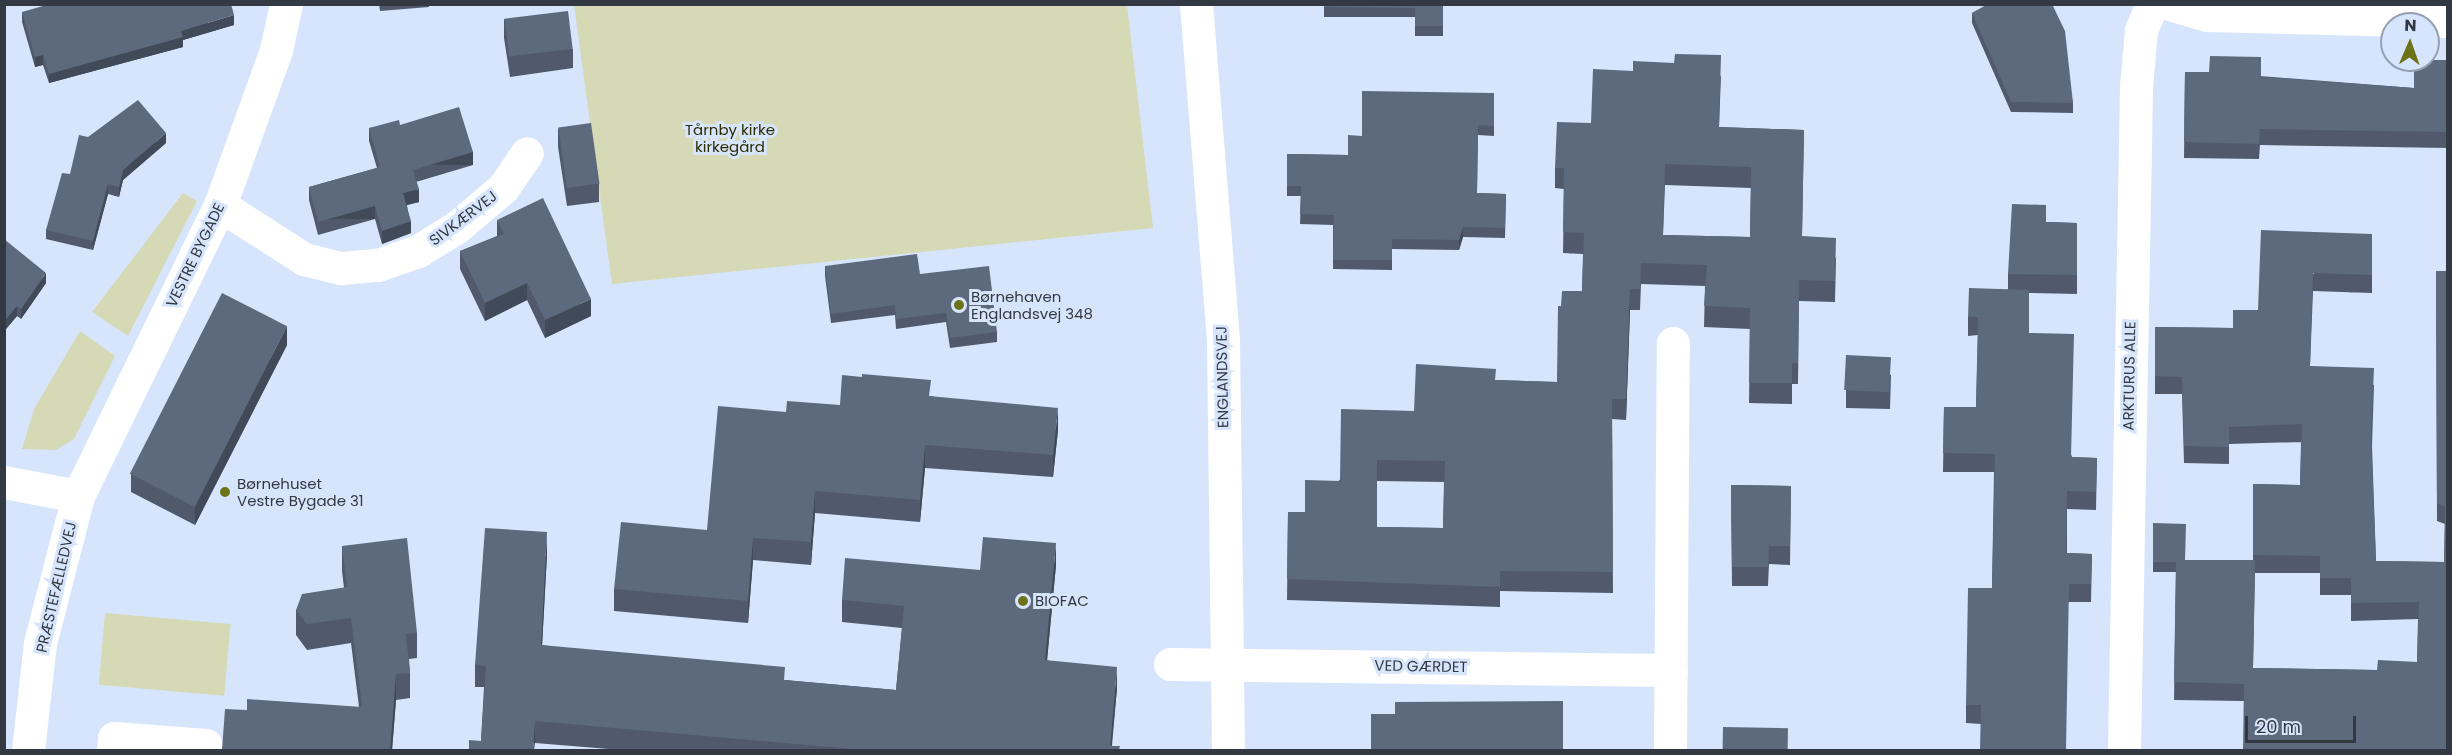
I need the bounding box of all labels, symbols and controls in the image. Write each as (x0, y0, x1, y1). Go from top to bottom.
north arrow (2380, 12, 2440, 72)
text: N (2404, 14, 2417, 37)
park label: Tårnby kirke kirkegård (685, 120, 775, 155)
street label: SIVKÆRVEJ (426, 187, 500, 249)
street label: VESTRE BYGADE (162, 200, 228, 310)
place label: Børnehaven Englandsvej 348 (971, 287, 1093, 322)
marker: Børnehaven Englandsvej 348 (952, 298, 966, 312)
street label: ARKTURUS ALLE (2119, 321, 2139, 431)
street label: ENGLANDSVEJ (1212, 326, 1232, 428)
place label: Børnehuset Vestre Bygade 31 (237, 474, 364, 509)
marker: Børnehuset Vestre Bygade 31 (218, 485, 232, 499)
street label: PRÆSTEFÆLLEDVEJ (32, 520, 80, 654)
place label: BIOFAC (1035, 592, 1089, 610)
marker: BIOFAC (1016, 594, 1030, 608)
street label: VED GÆRDET (1374, 656, 1468, 676)
scale bar (2248, 704, 2359, 742)
text: 20 m (2256, 714, 2301, 739)

